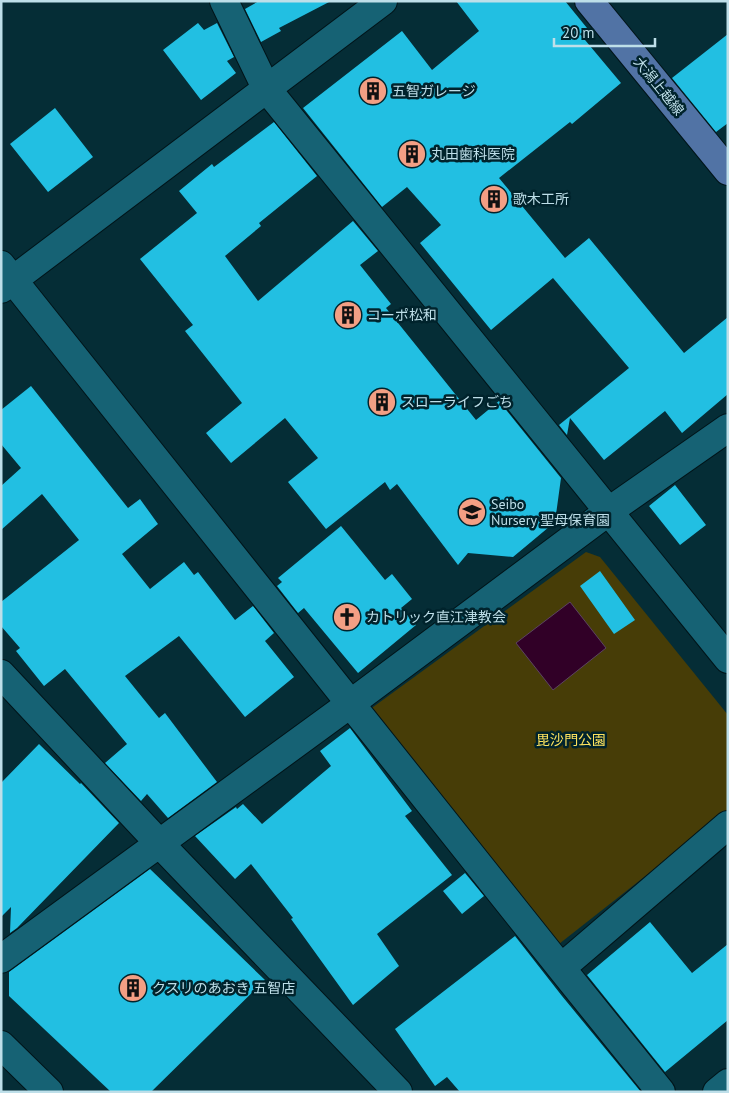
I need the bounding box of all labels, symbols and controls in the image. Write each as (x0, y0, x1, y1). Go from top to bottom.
scale bar (554, 15, 655, 47)
text: 20 m (562, 23, 595, 42)
street label: 大潟上越線 (630, 53, 688, 119)
building icon: 五智ガレージ (358, 76, 388, 106)
place label: 五智ガレージ (392, 82, 476, 100)
building icon: 丸田歯科医院 (397, 139, 427, 169)
place label: 丸田歯科医院 (431, 145, 515, 163)
building icon: 歌木工所 (479, 184, 509, 214)
place label: 歌木工所 (513, 190, 569, 208)
building icon: コーポ松和 (333, 300, 363, 330)
place label: コーポ松和 (367, 306, 437, 324)
building icon: スローライフごち (367, 387, 397, 417)
place label: スローライフごち (401, 393, 513, 411)
place label: Seibo Nursery 聖母保育園 (491, 495, 610, 529)
school or university icon: Seibo Nursery 聖母保育園 (457, 497, 487, 527)
church icon: カトリック直江津教会 (332, 602, 362, 632)
place label: カトリック直江津教会 (366, 608, 506, 626)
park label: 毘沙門公園 (536, 731, 606, 749)
building icon: クスリのあおき 五智店 (118, 973, 148, 1003)
place label: クスリのあおき 五智店 (152, 979, 295, 997)

